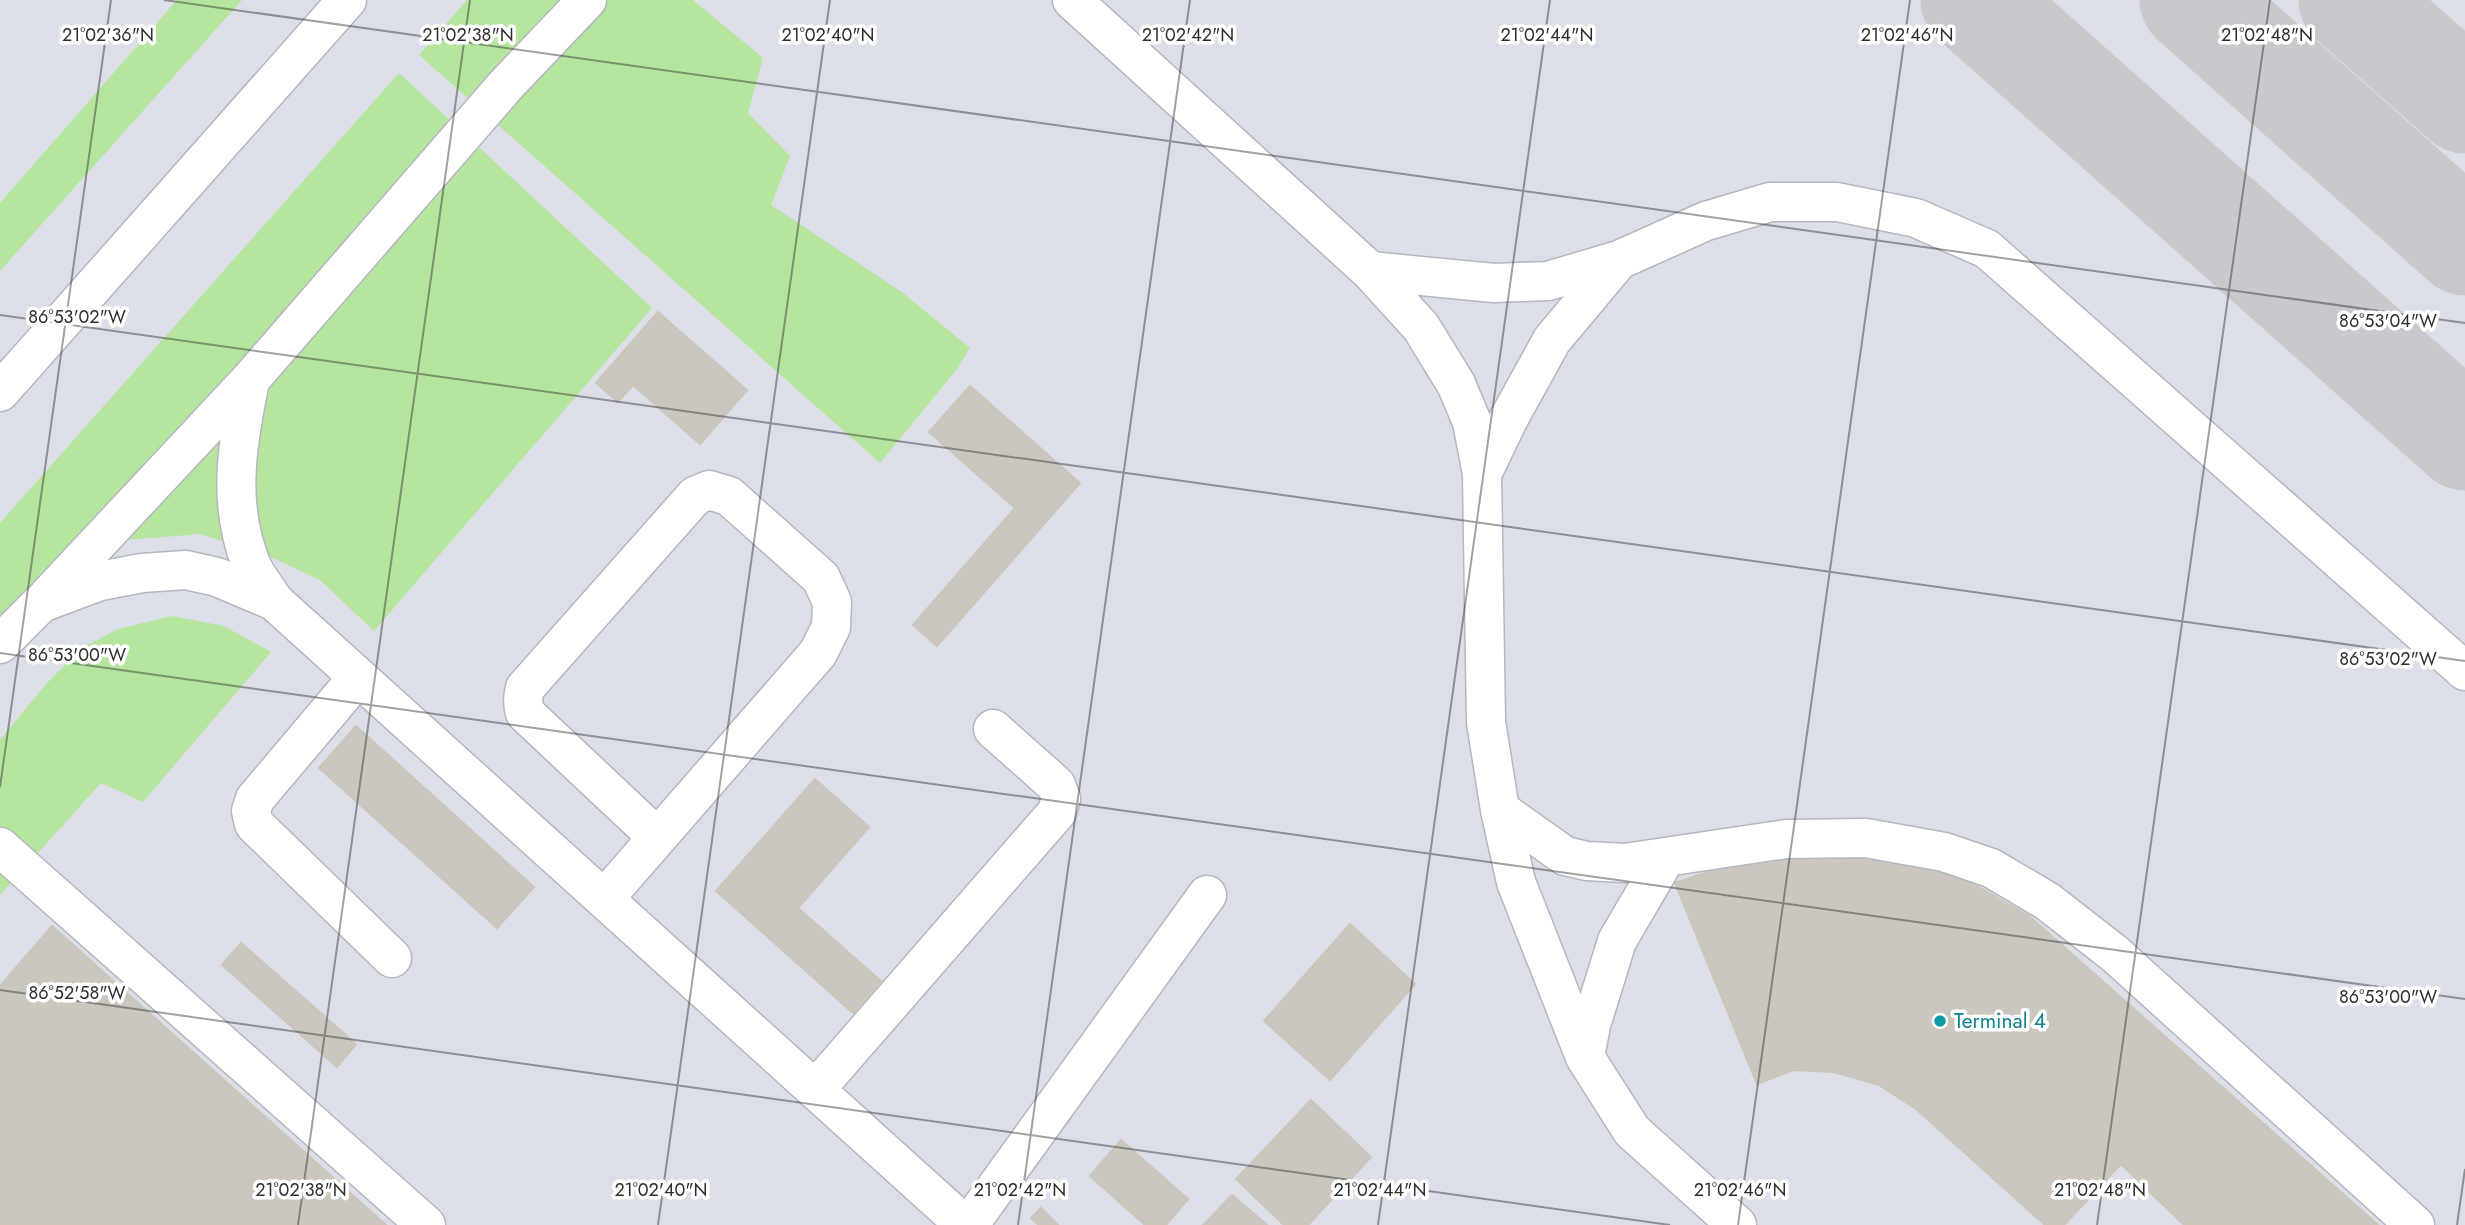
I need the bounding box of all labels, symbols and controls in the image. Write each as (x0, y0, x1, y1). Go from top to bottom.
text: 21°02'36"N (62, 22, 154, 48)
text: 21°02'38"N (422, 22, 514, 48)
text: 21°02'40"N (781, 22, 875, 48)
text: 21°02'42"N (1142, 22, 1234, 48)
text: 21°02'44"N (1501, 22, 1593, 48)
text: 21°02'46"N (1861, 22, 1953, 48)
text: 21°02'48"N (2221, 22, 2313, 48)
text: 86°53'02"W (28, 304, 126, 330)
text: 86°53'04"W (2339, 308, 2437, 334)
text: 86°53'00"W (28, 642, 126, 668)
text: 86°53'02"W (2339, 646, 2437, 672)
text: 86°52'58"W (29, 980, 126, 1006)
text: 86°53'00"W (2339, 984, 2437, 1010)
place label: Terminal 4 (1954, 1006, 2046, 1036)
marker: Terminal 4 (1932, 1013, 1948, 1029)
text: 21°02'38"N (255, 1177, 347, 1203)
text: 21°02'40"N (614, 1177, 708, 1203)
text: 21°02'42"N (974, 1177, 1066, 1203)
text: 21°02'44"N (1334, 1177, 1426, 1203)
text: 21°02'46"N (1694, 1177, 1786, 1203)
text: 21°02'48"N (2054, 1177, 2146, 1203)

